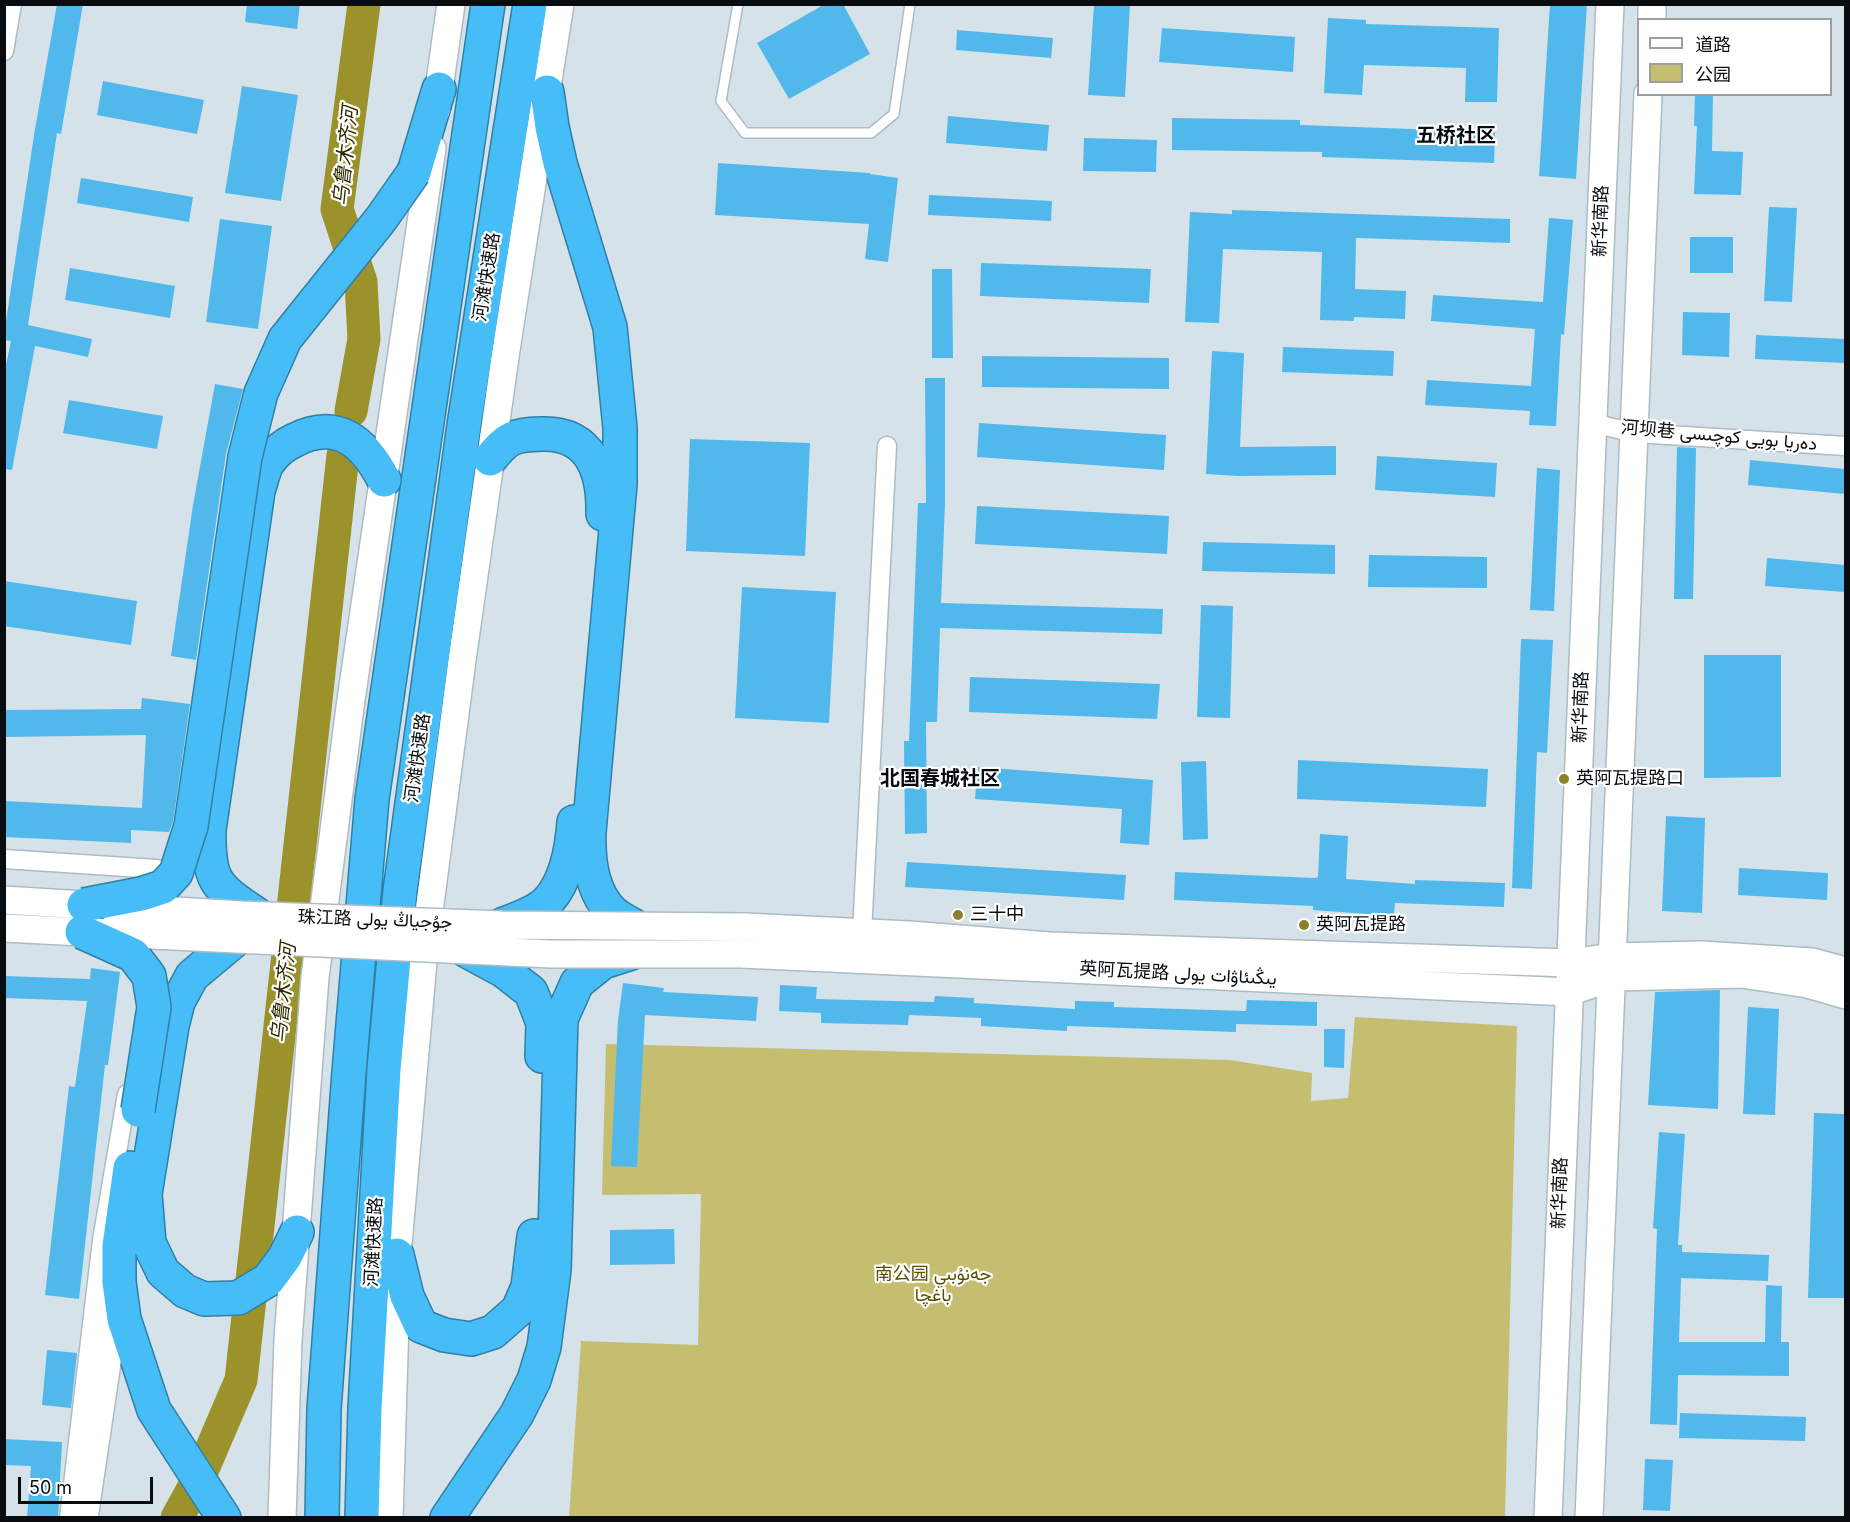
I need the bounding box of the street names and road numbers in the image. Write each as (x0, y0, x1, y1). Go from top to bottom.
street label: 新华南路 (1589, 185, 1613, 257)
street label: 河滩快速路 (469, 231, 505, 323)
street label: 河坝巷 دەريا بويى كوچىسى (1620, 417, 1818, 455)
street label: 新华南路 (1569, 671, 1593, 743)
street label: 河滩快速路 (401, 712, 435, 804)
street label: 珠江路 جۇجياڭ يولى (297, 907, 453, 933)
street label: 英阿瓦提路 يىڭىئاۋات يولى (1079, 958, 1277, 990)
street label: 新华南路 (1548, 1157, 1572, 1229)
street label: 河滩快速路 (361, 1196, 387, 1288)

